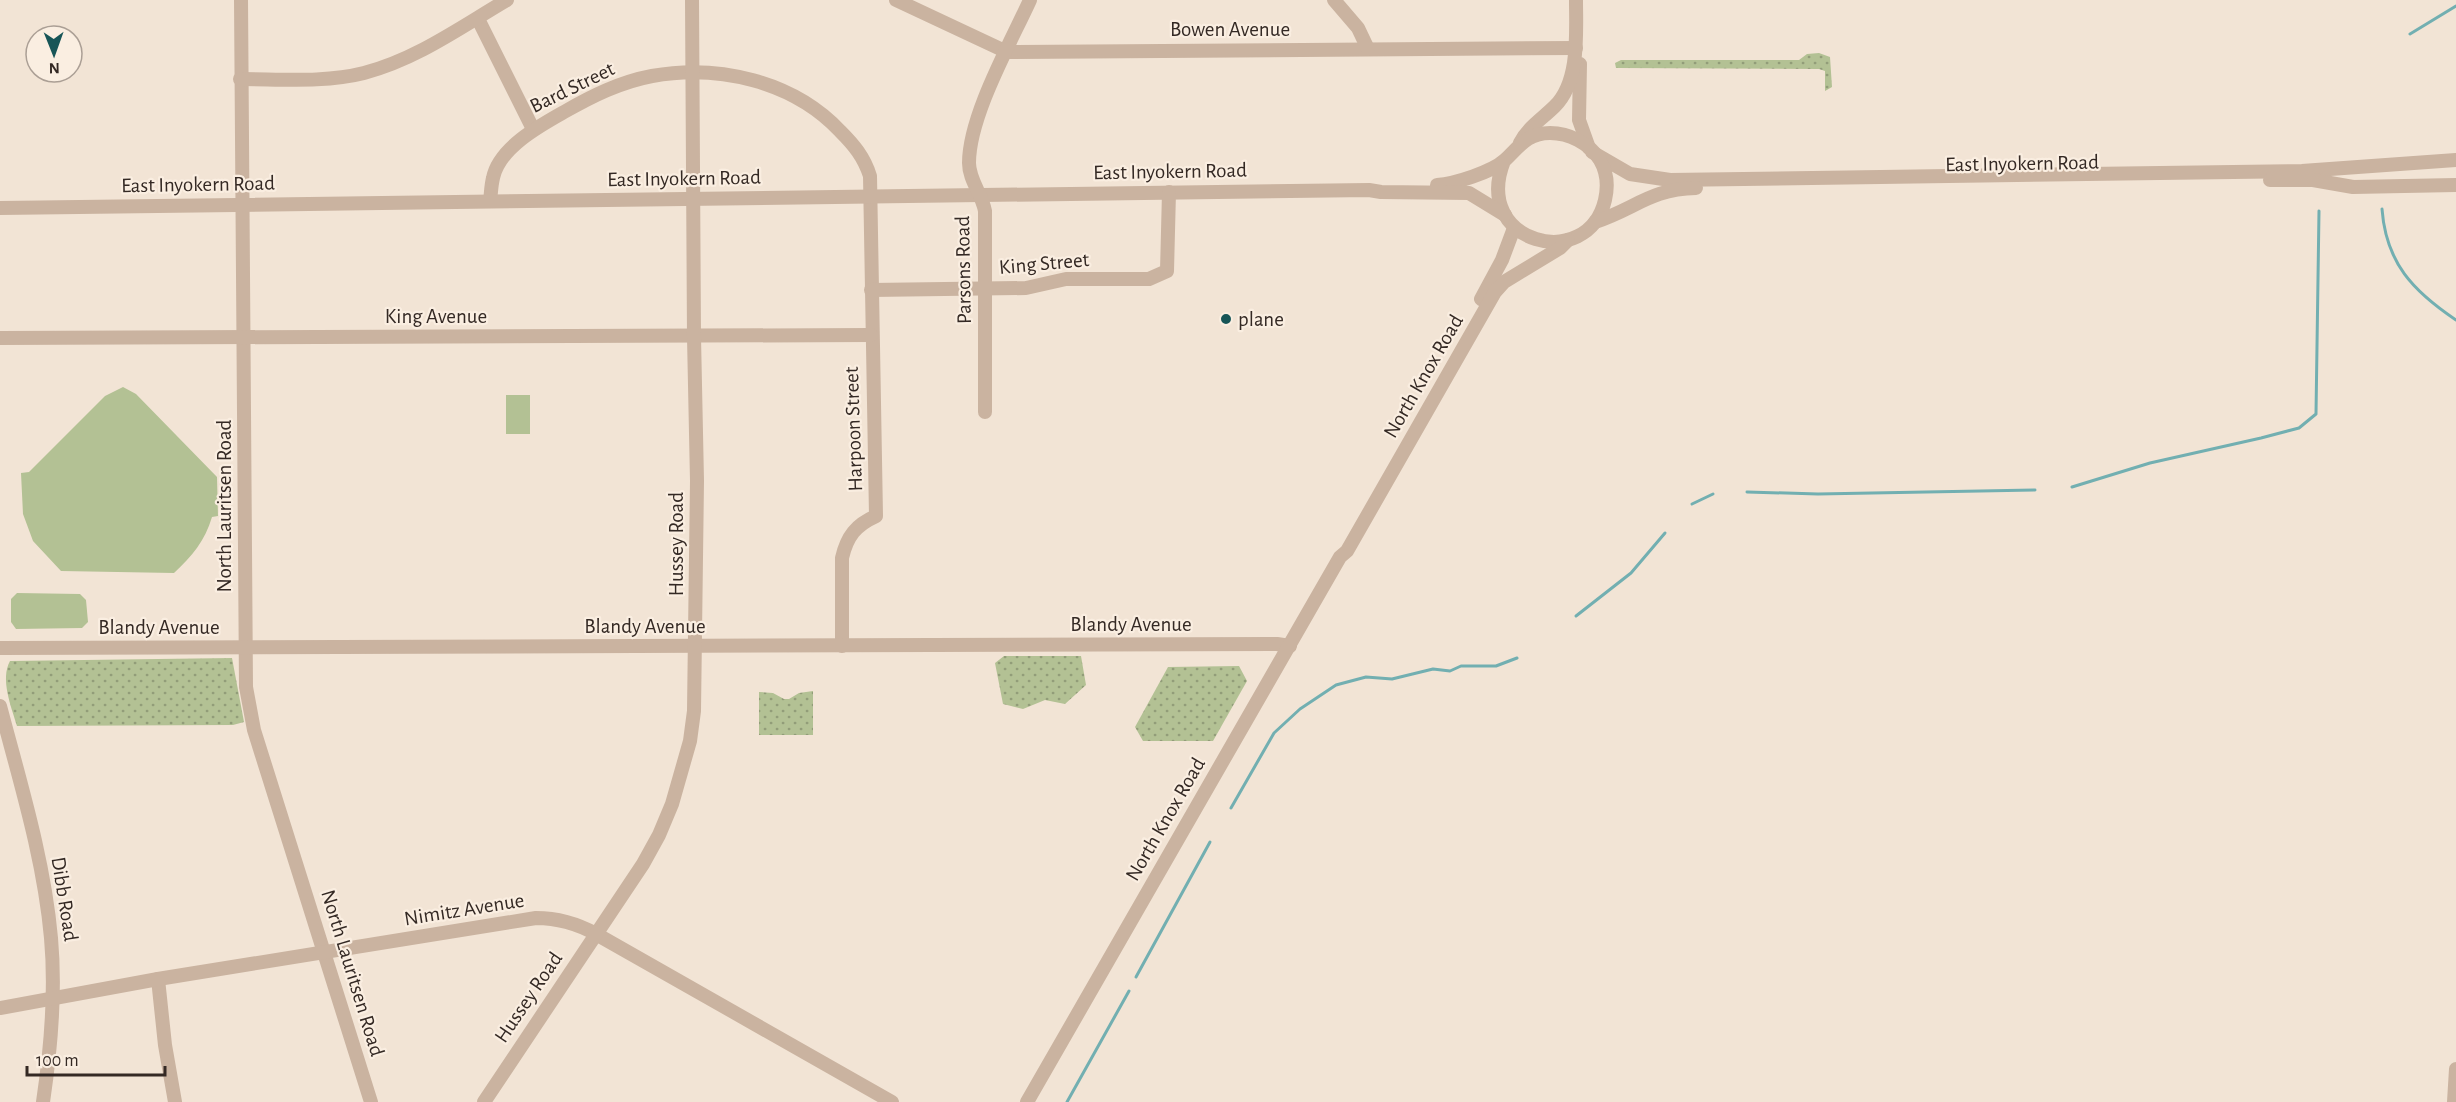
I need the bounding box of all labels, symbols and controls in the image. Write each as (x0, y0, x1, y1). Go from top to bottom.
street label: Bowen Avenue (1170, 19, 1290, 40)
north arrow (24, 24, 84, 84)
street label: Bard Street (527, 58, 618, 117)
text: N (49, 60, 60, 76)
street label: East Inyokern Road (1945, 152, 2099, 175)
street label: East Inyokern Road (1093, 160, 1247, 183)
street label: East Inyokern Road (607, 167, 761, 190)
street label: East Inyokern Road (121, 173, 275, 196)
street label: Parsons Road (952, 216, 975, 324)
street label: King Street (998, 249, 1090, 278)
street label: King Avenue (385, 306, 487, 327)
place label: plane (1238, 309, 1284, 330)
street label: North Knox Road (1380, 311, 1467, 441)
marker: plane (1219, 312, 1233, 326)
street label: Harpoon Street (841, 366, 866, 492)
street label: North Lauritsen Road (214, 419, 235, 592)
street label: Hussey Road (666, 492, 687, 596)
street label: Blandy Avenue (1070, 614, 1192, 635)
street label: Blandy Avenue (584, 616, 706, 637)
street label: Blandy Avenue (98, 617, 220, 638)
street label: North Knox Road (1122, 754, 1209, 884)
street label: Dibb Road (47, 855, 82, 943)
street label: North Lauritsen Road (317, 887, 388, 1059)
street label: Nimitz Avenue (403, 890, 526, 929)
street label: Hussey Road (491, 948, 566, 1046)
scale bar (27, 1039, 165, 1077)
text: 100 m (36, 1052, 79, 1070)

